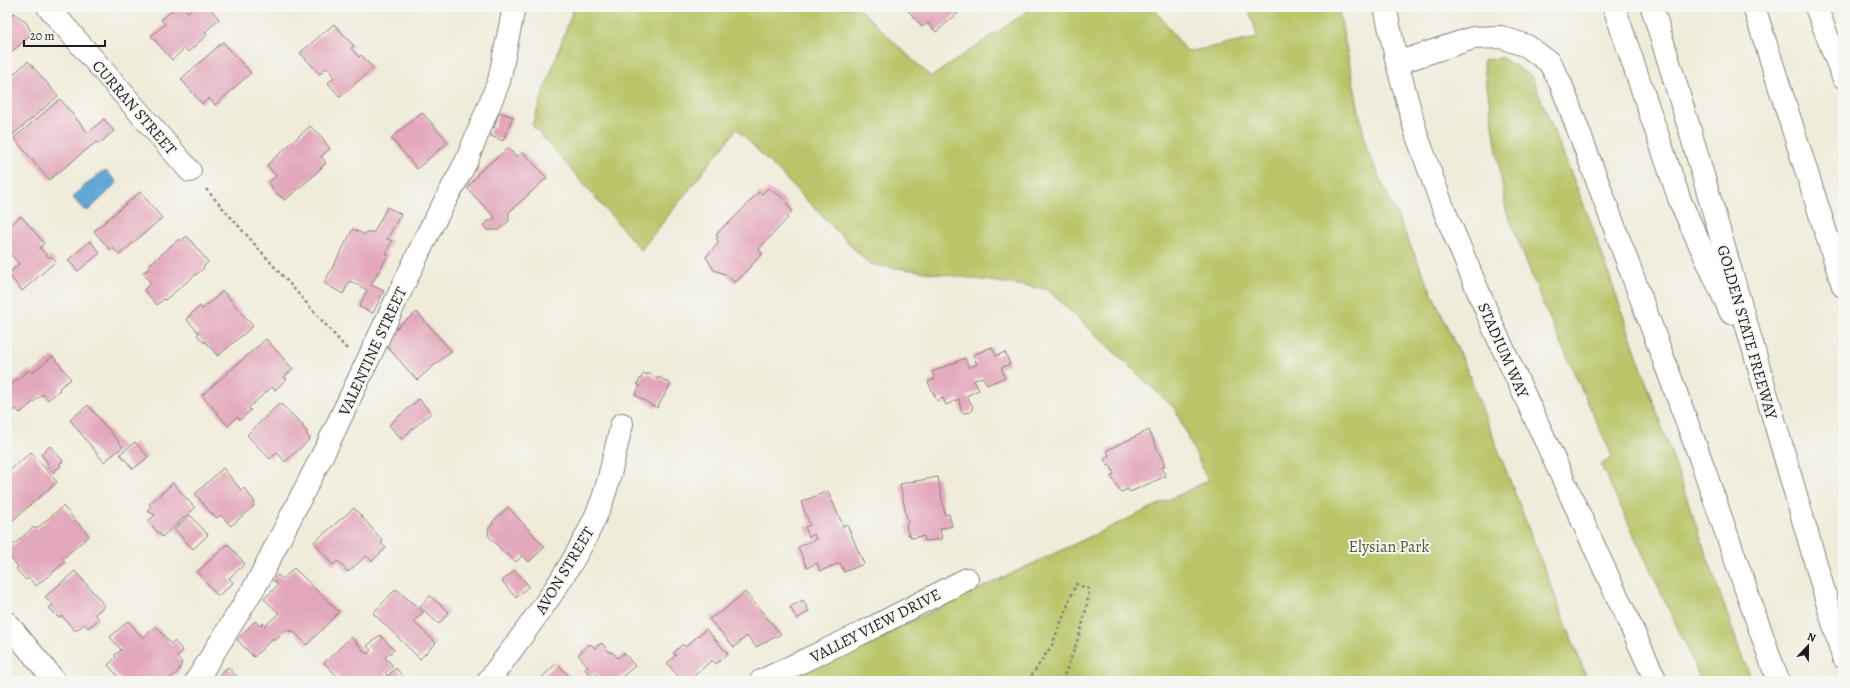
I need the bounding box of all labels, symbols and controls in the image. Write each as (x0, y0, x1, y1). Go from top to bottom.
scale bar (24, 22, 105, 48)
text: 20 m (30, 28, 54, 44)
street label: CURRAN STREET (87, 55, 182, 160)
street label: GOLDEN STATE FREEWAY (1712, 243, 1783, 422)
street label: VALENTINE STREET (333, 283, 413, 420)
street label: STADIUM WAY (1472, 299, 1534, 402)
street label: AVON STREET (530, 522, 600, 619)
park label: Elysian Park (1349, 536, 1429, 558)
street label: VALLEY VIEW DRIVE (805, 583, 945, 669)
north arrow (1788, 626, 1828, 666)
text: N (1805, 629, 1818, 646)

